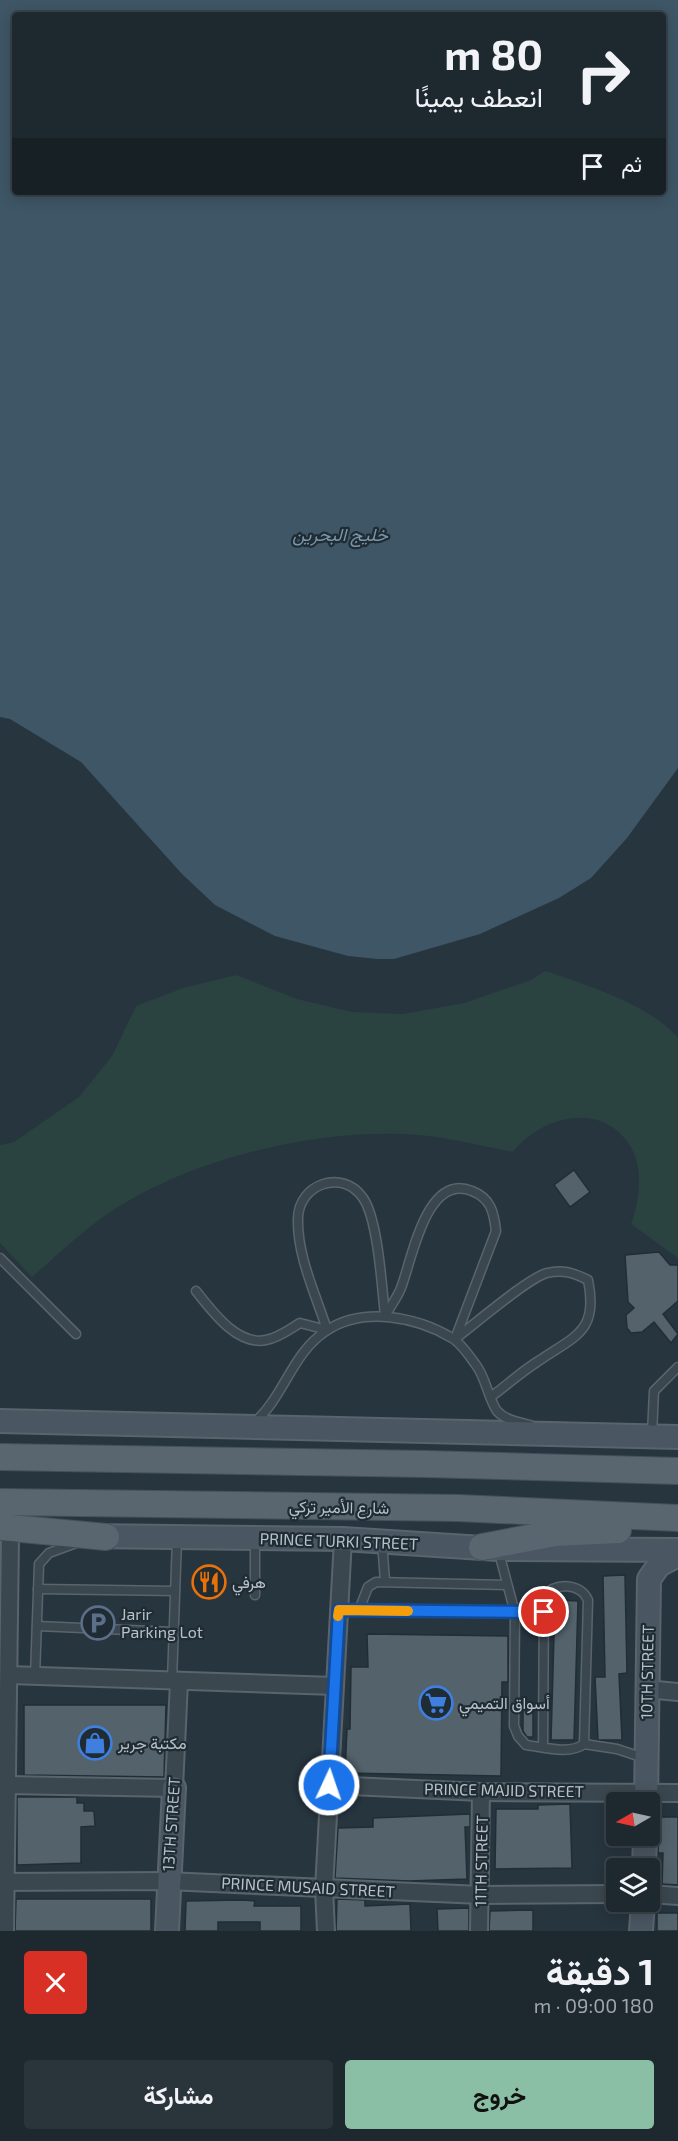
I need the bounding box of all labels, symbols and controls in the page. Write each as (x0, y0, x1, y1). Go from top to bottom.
text: 80 m (444, 28, 543, 78)
icon: right (564, 36, 642, 114)
text: انعطف يمينًا (414, 80, 543, 112)
icon: arrive (576, 150, 609, 183)
text: ثم (621, 150, 642, 176)
water label: خليج البحرين (292, 523, 389, 548)
street label: شارع الأمير تركي (289, 1496, 389, 1522)
street label: PRINCE TURKI STREET (259, 1528, 419, 1553)
restaurant icon: هرفي (191, 1564, 227, 1600)
place label: هرفي (232, 1572, 266, 1596)
pin (518, 1586, 569, 1637)
icon: arrive (527, 1595, 560, 1628)
place label: Jarir Parking Lot (121, 1604, 203, 1641)
parking icon: Jarir Parking Lot (80, 1605, 116, 1641)
street label: 10TH STREET (636, 1624, 657, 1720)
supermarket icon: أسواق التميمي (418, 1685, 454, 1721)
place label: أسواق التميمي (459, 1693, 550, 1717)
shop icon: مكتبة جرير (77, 1725, 113, 1761)
place label: مكتبة جرير (117, 1733, 186, 1754)
position arrow (297, 1753, 361, 1817)
street label: 13TH STREET (158, 1776, 183, 1872)
street label: PRINCE MAJID STREET (424, 1779, 584, 1800)
north arrow (606, 1792, 660, 1846)
map controls (606, 1792, 660, 1912)
street label: 11TH STREET (470, 1815, 491, 1907)
button: layers (606, 1858, 660, 1912)
street label: PRINCE MUSAID STREET (221, 1872, 395, 1901)
text: 1 دقيقة (546, 1949, 654, 1992)
button: close (24, 1951, 87, 2014)
text: 180 m · 09:00 (534, 1993, 654, 2017)
button: مشاركة (24, 2060, 333, 2129)
button: خروج (345, 2060, 654, 2129)

